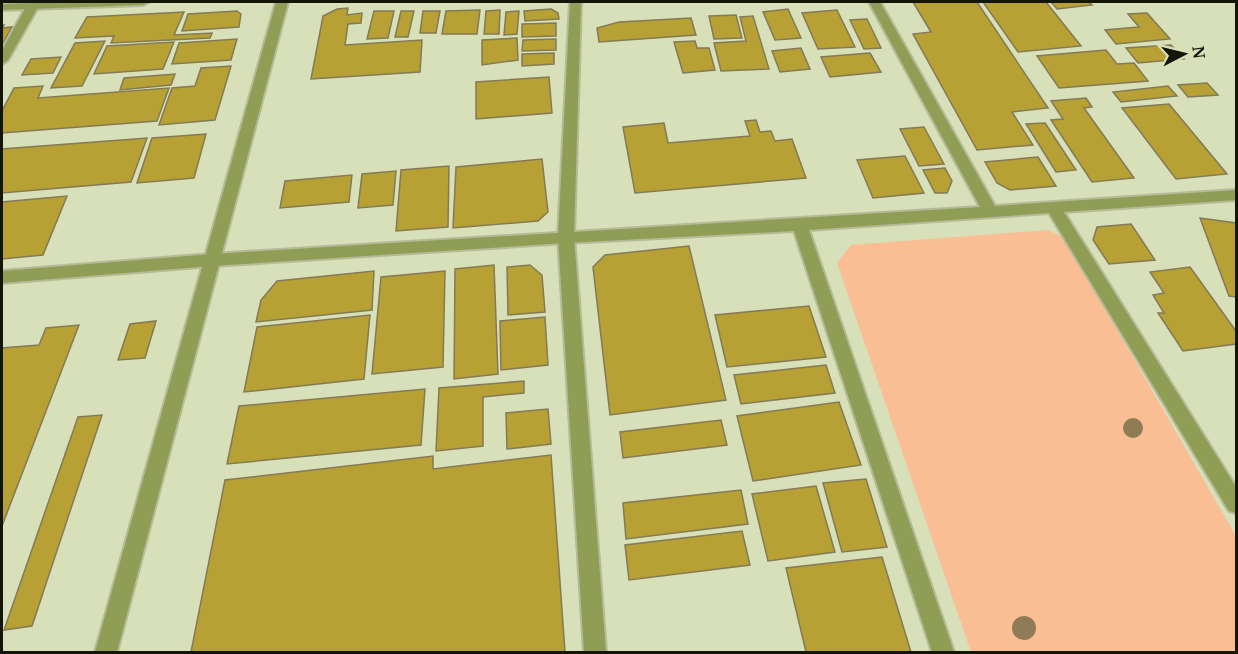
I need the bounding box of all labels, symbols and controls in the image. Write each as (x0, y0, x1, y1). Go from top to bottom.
north arrow (1154, 24, 1214, 84)
text: N (1187, 45, 1211, 60)

